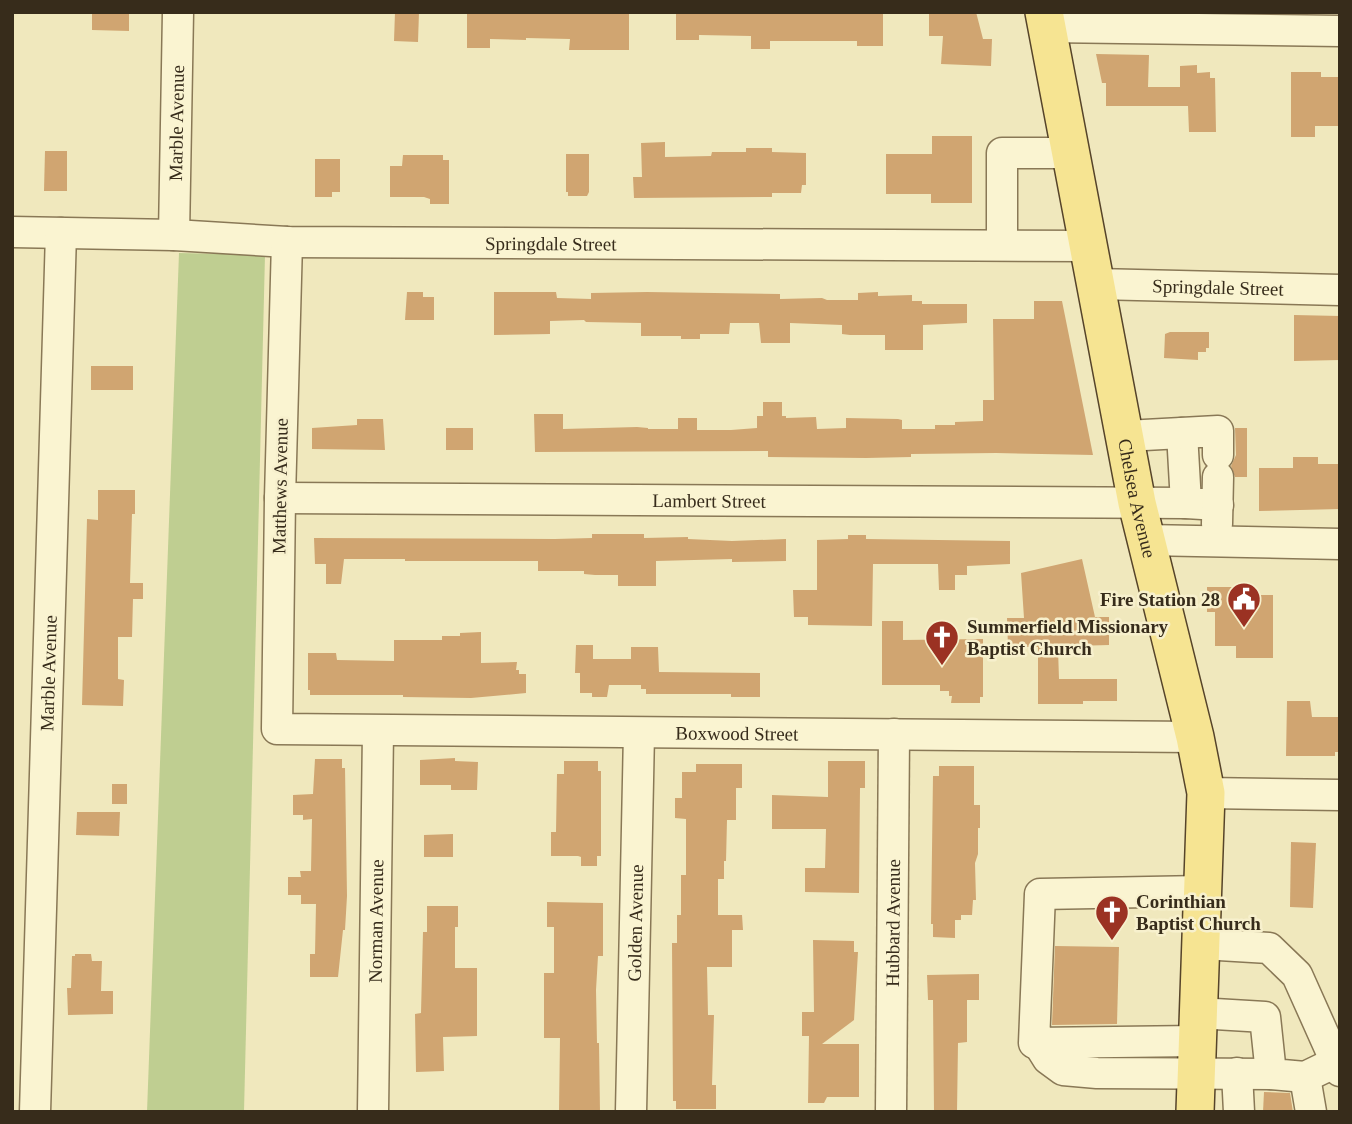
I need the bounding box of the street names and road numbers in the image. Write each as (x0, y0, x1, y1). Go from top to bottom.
street label: Marble Avenue (164, 65, 188, 181)
street label: Springdale Street (485, 232, 617, 254)
street label: Springdale Street (1152, 275, 1285, 299)
street label: Matthews Avenue (268, 418, 292, 554)
street label: Chelsea Avenue (1114, 437, 1161, 560)
street label: Lambert Street (652, 490, 767, 511)
street label: Marble Avenue (36, 615, 60, 732)
street label: Boxwood Street (675, 722, 799, 744)
street label: Norman Avenue (364, 859, 387, 983)
street label: Hubbard Avenue (881, 859, 904, 987)
street label: Golden Avenue (623, 864, 647, 982)

